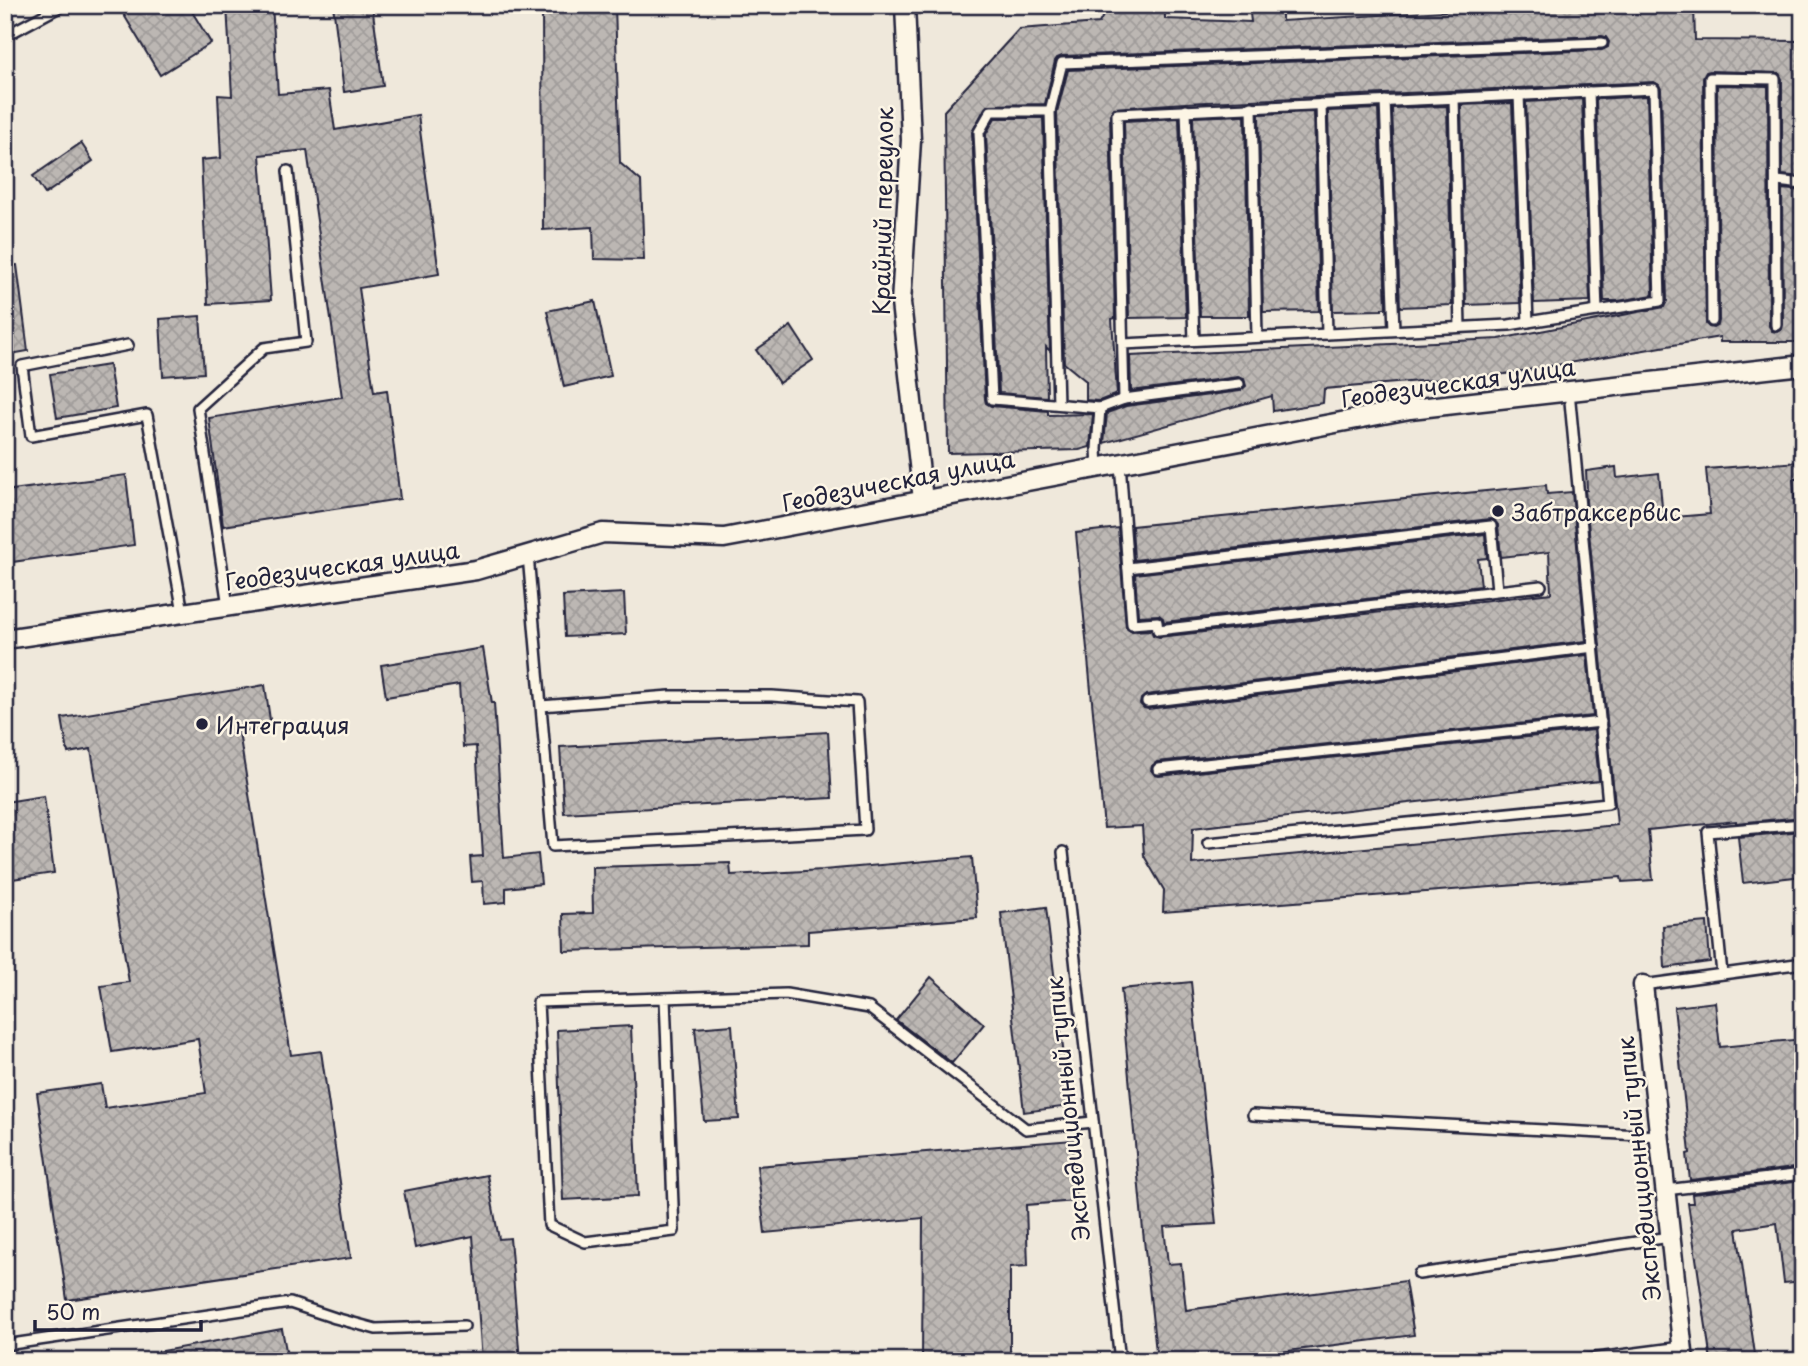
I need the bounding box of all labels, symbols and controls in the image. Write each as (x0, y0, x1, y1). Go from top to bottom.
street label: Крайний переулок (863, 106, 901, 315)
street label: Геодезическая улица (1339, 348, 1578, 416)
street label: Геодезическая улица (779, 440, 1018, 520)
place label: Забтраксервис (1511, 494, 1681, 529)
marker: Забтраксервис (1490, 503, 1506, 519)
street label: Геодезическая улица (223, 531, 462, 599)
place label: Интеграция (216, 707, 350, 742)
marker: Интеграция (194, 716, 210, 732)
street label: Экспедиционный тупик (1036, 975, 1098, 1243)
street label: Экспедиционный тупик (1607, 1035, 1669, 1303)
scale bar (35, 1289, 201, 1333)
text: 50 m (46, 1295, 100, 1327)

